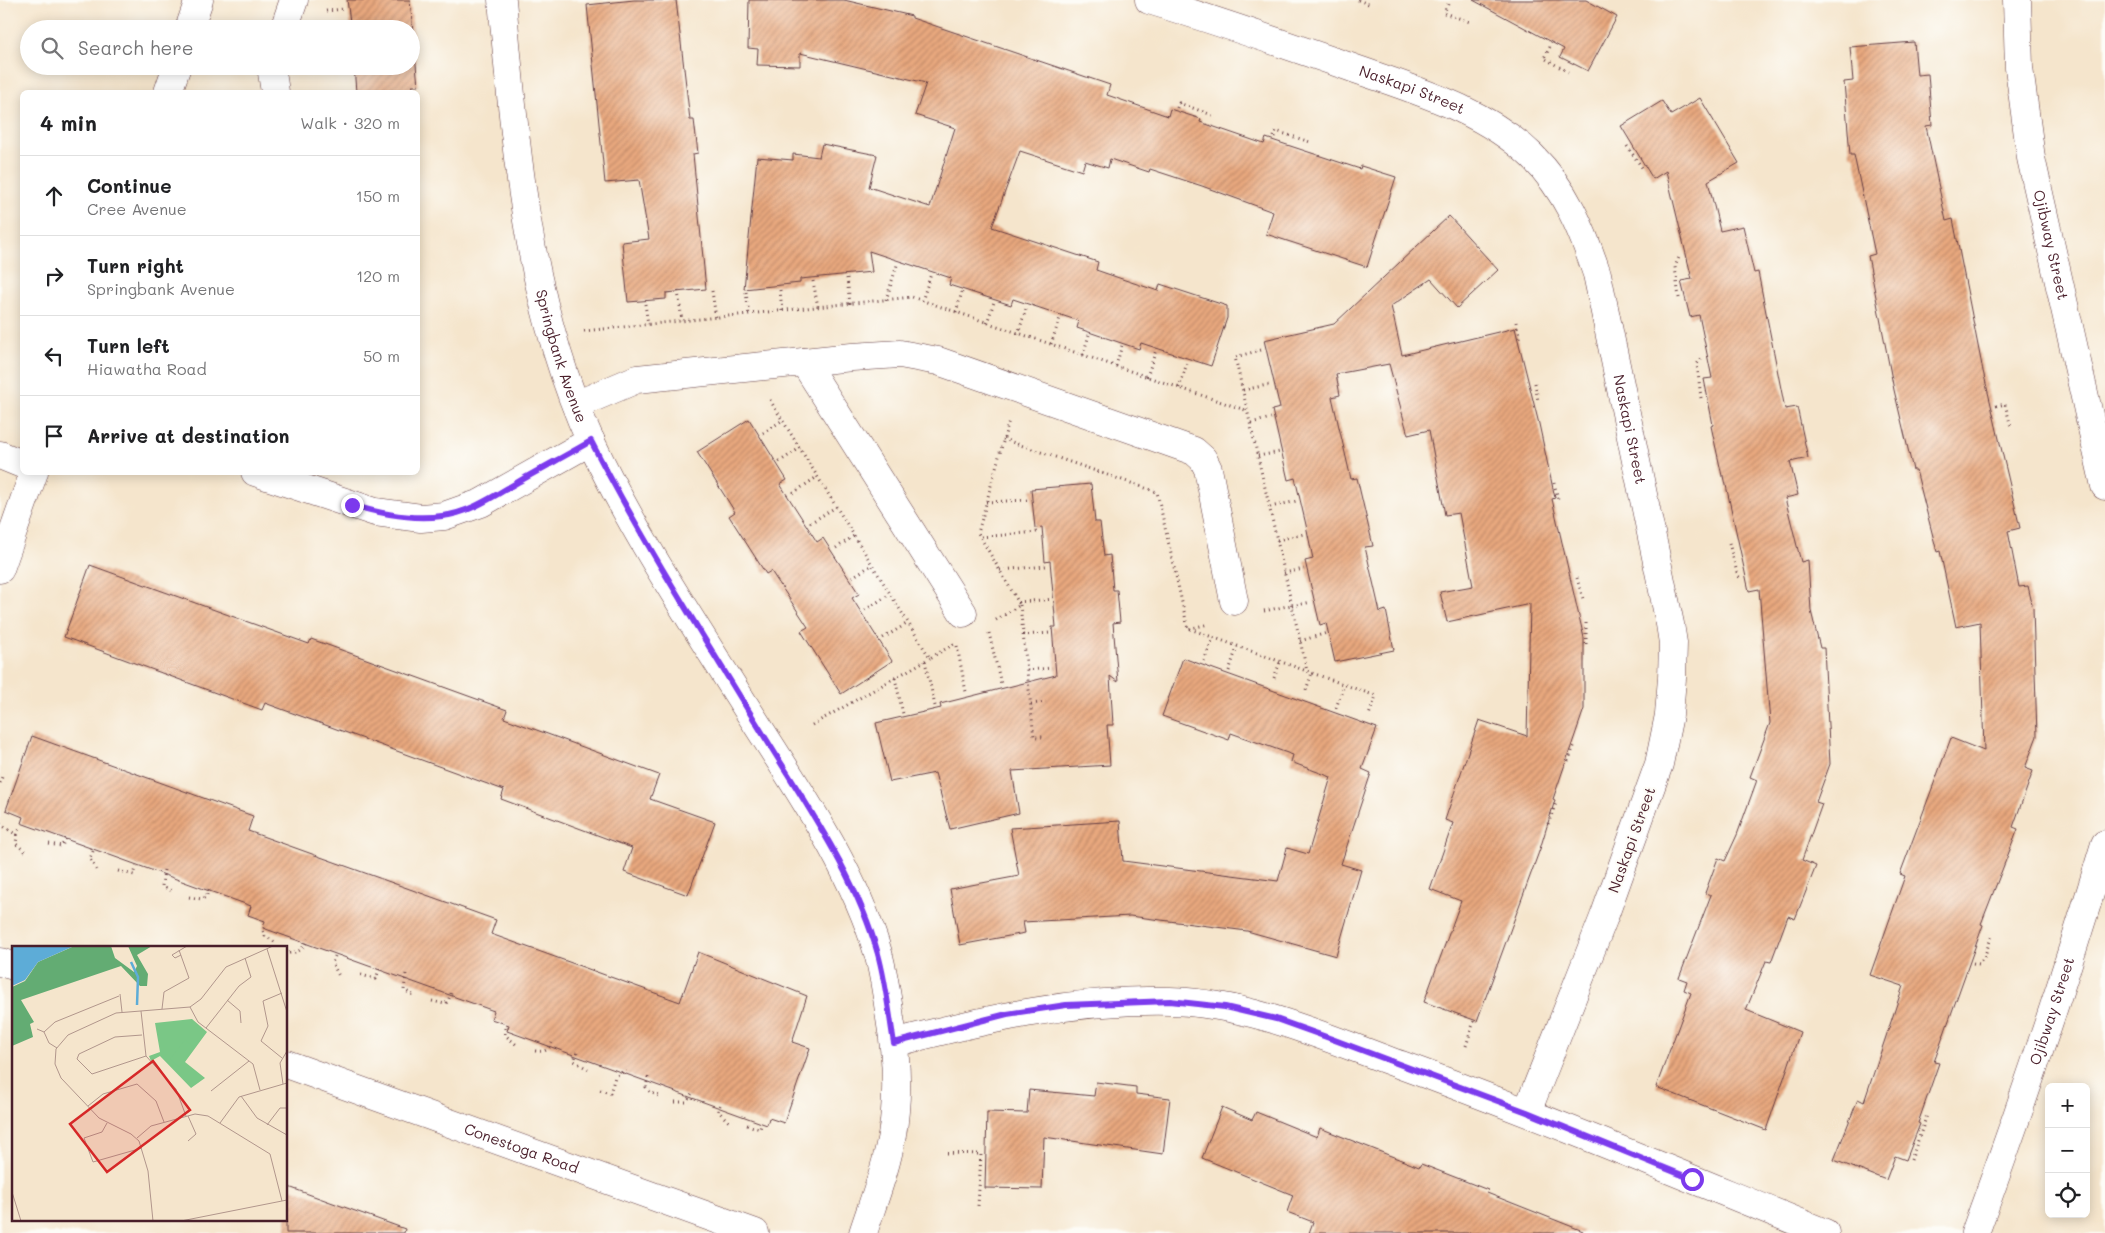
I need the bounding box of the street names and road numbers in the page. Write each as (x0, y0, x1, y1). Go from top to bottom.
street label: Naskapi Street (1357, 60, 1469, 118)
street label: Ojibway Street (2029, 188, 2074, 302)
street label: Springbank Avenue (532, 287, 592, 425)
street label: Naskapi Street (1609, 373, 1652, 486)
street label: Naskapi Street (1603, 784, 1660, 895)
street label: Ojibway Street (2024, 954, 2078, 1067)
street label: Conestoga Road (462, 1118, 582, 1178)

